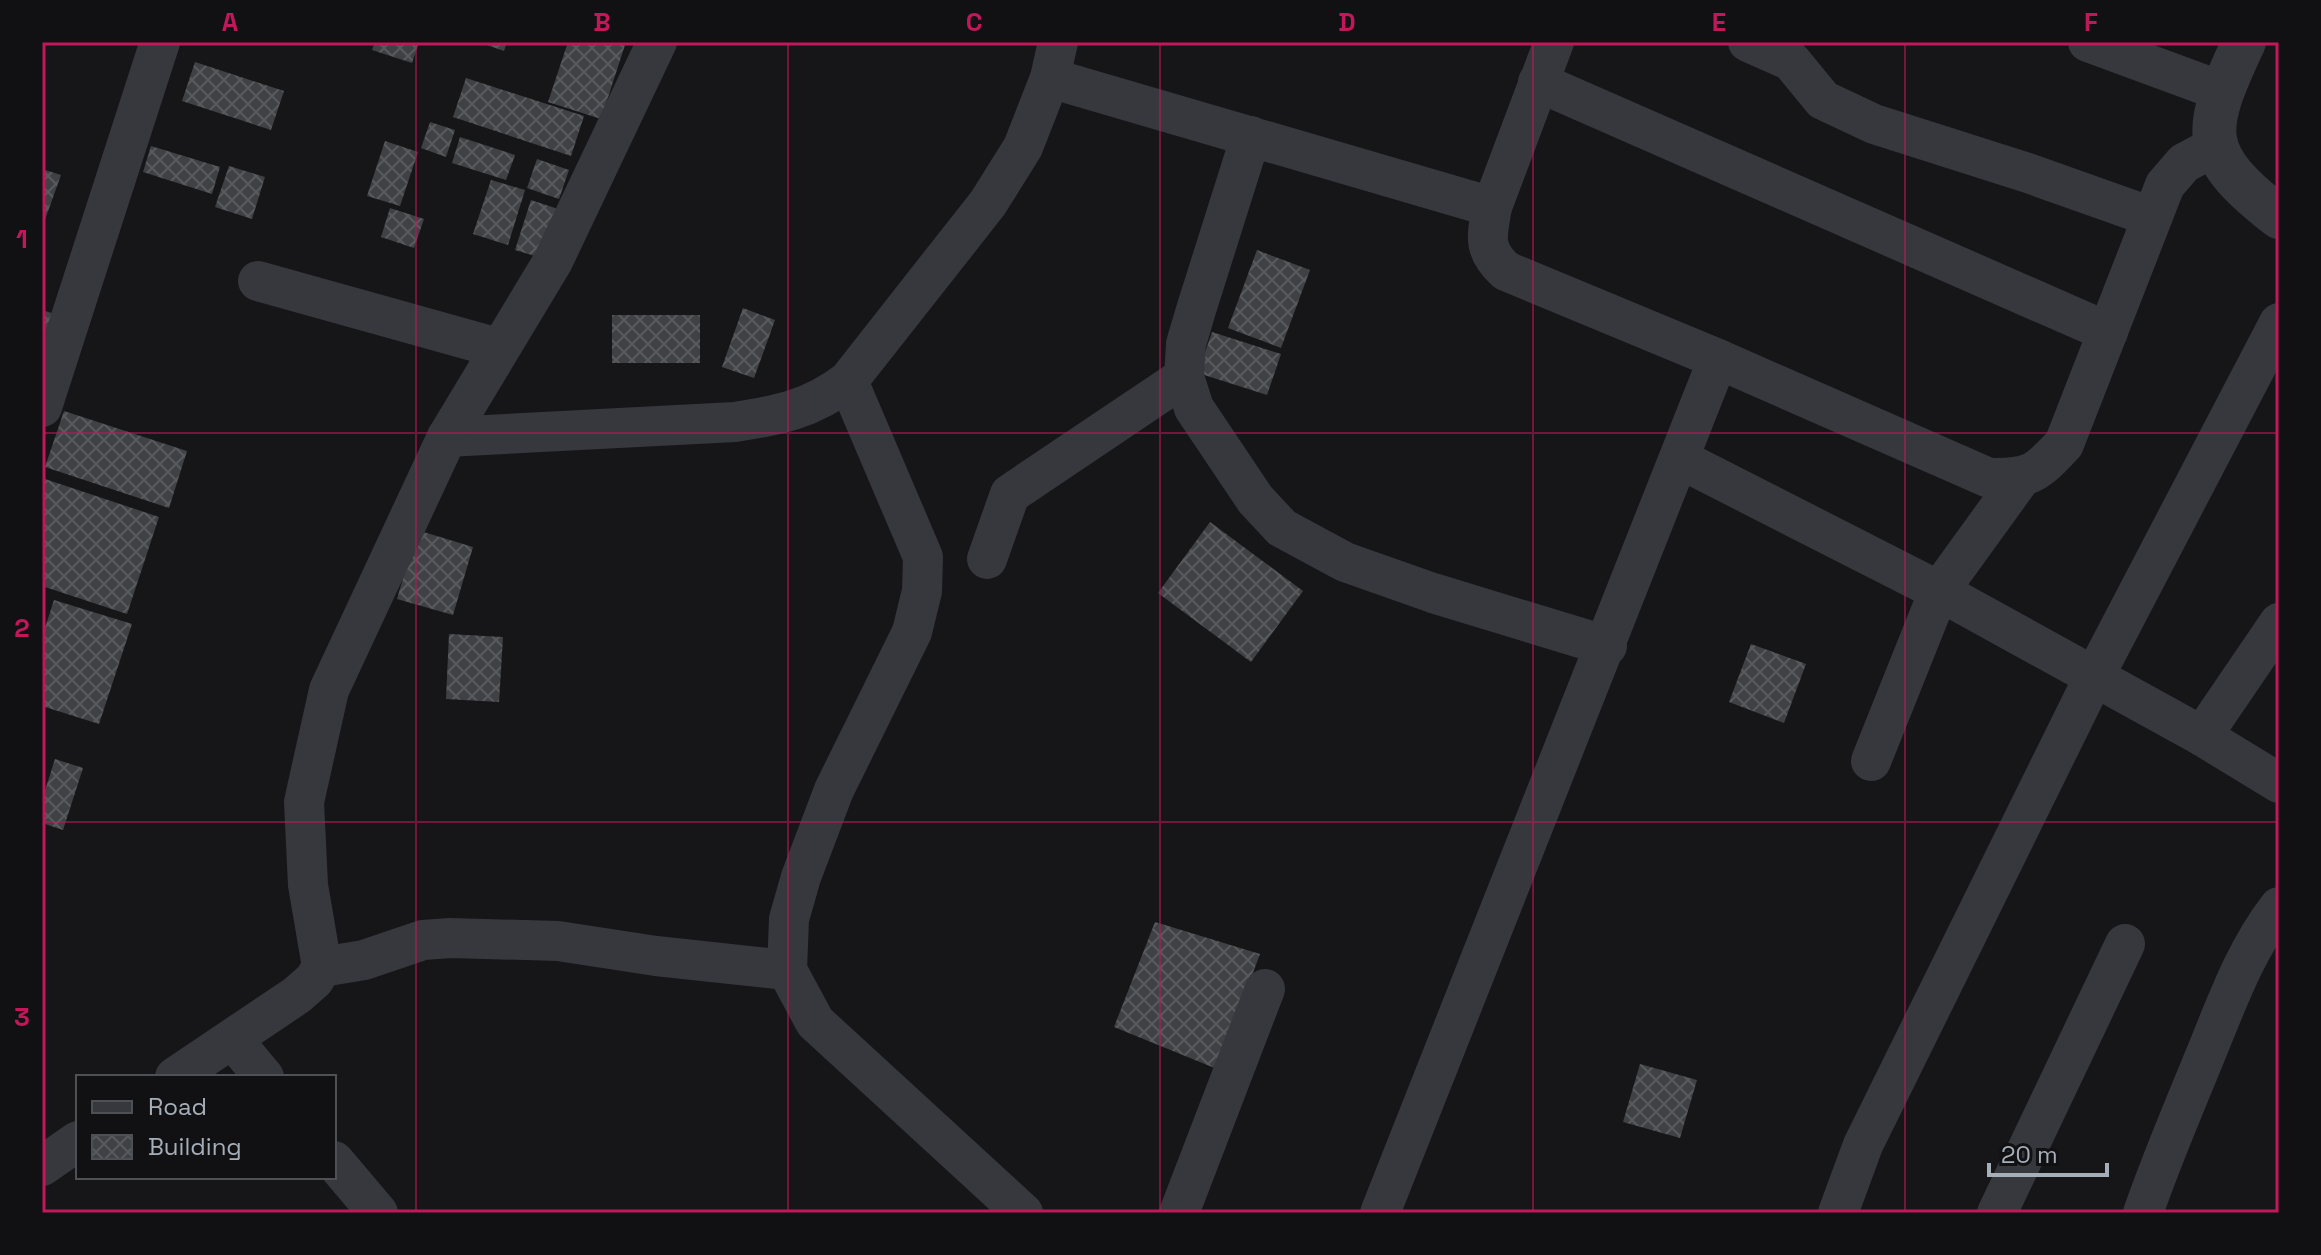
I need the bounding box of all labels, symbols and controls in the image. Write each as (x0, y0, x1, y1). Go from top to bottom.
text: A (222, 5, 239, 39)
text: B (593, 5, 611, 39)
text: C (966, 5, 982, 39)
text: D (1338, 5, 1356, 39)
text: E (1712, 5, 1726, 39)
text: F (2084, 5, 2098, 39)
text: 1 (16, 222, 28, 256)
text: 2 (14, 611, 30, 645)
text: 3 (14, 1000, 30, 1034)
legend (76, 1075, 336, 1179)
text: Road (148, 1091, 207, 1122)
scale bar (1989, 1127, 2107, 1177)
text: Building (148, 1131, 242, 1162)
text: 20 m (2001, 1139, 2058, 1170)

